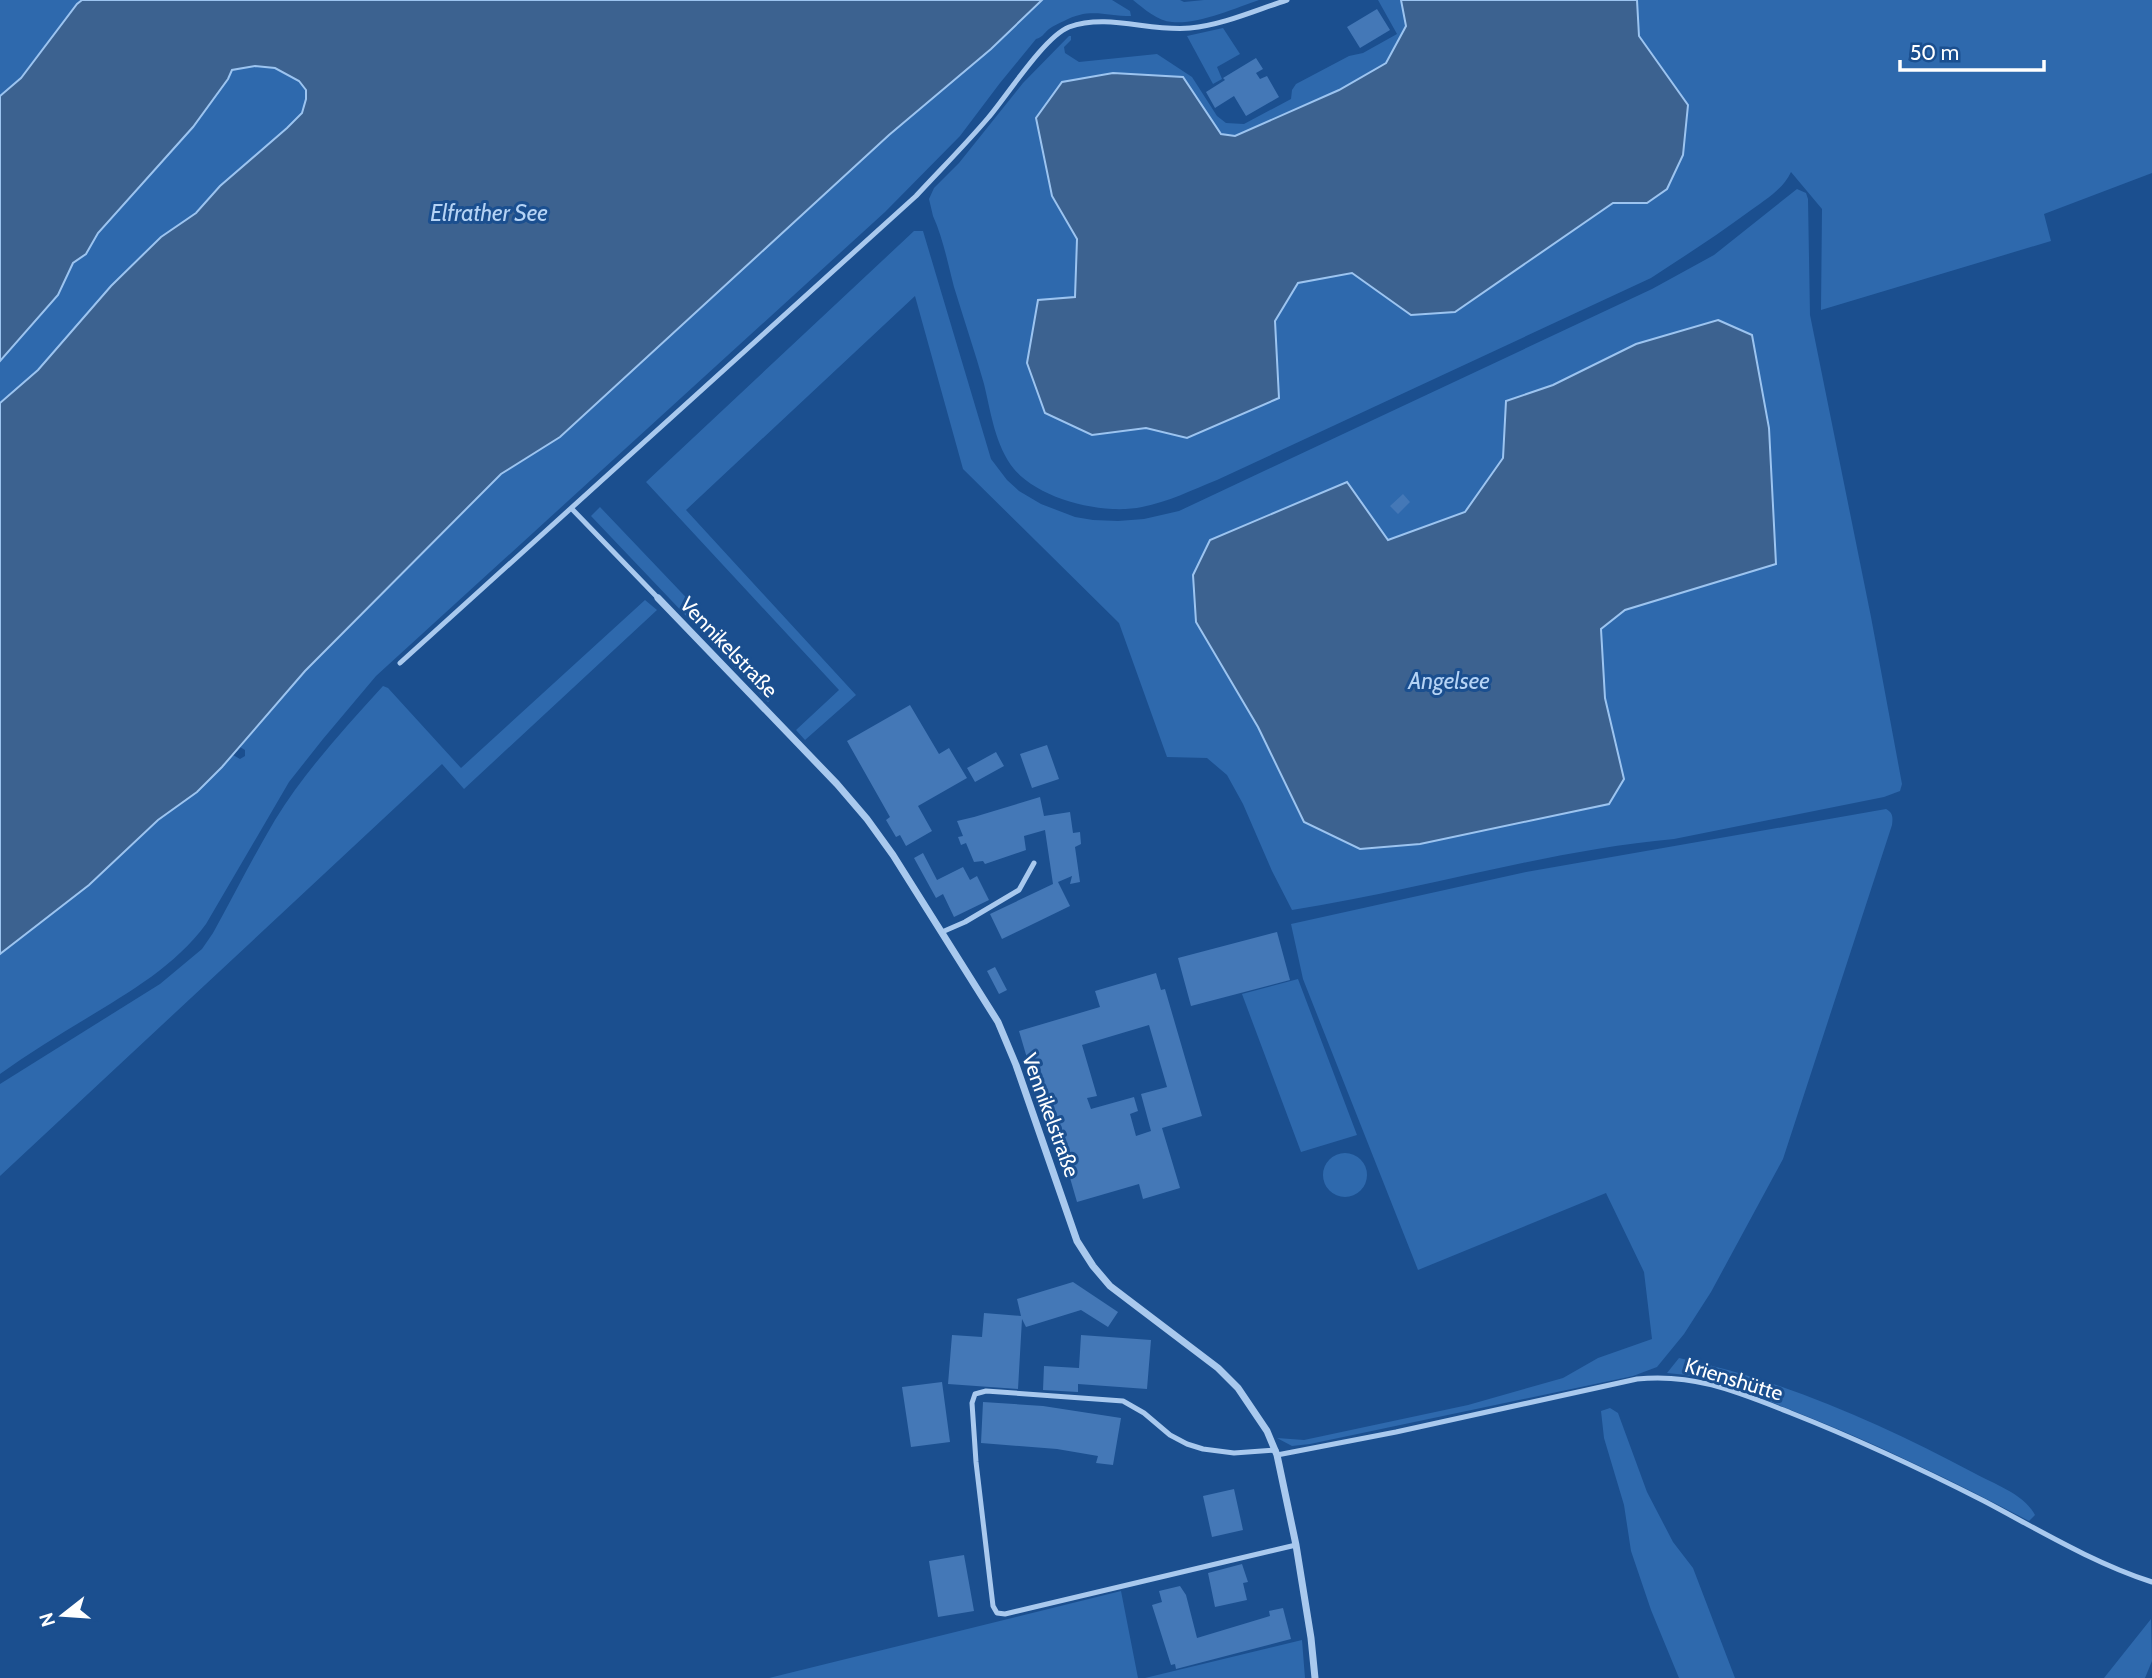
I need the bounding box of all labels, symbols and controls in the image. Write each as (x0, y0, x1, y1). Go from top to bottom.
scale bar (1900, 28, 2044, 72)
text: 50 m (1910, 40, 1959, 65)
water label: Elfrather See (430, 199, 548, 227)
street label: Vennikelstraße (675, 592, 783, 703)
water label: Angelsee (1407, 667, 1490, 695)
street label: Vennikelstraße (1017, 1050, 1085, 1181)
street label: Krienshütte (1682, 1352, 1786, 1406)
north arrow (28, 1580, 98, 1650)
text: N (34, 1610, 60, 1630)

